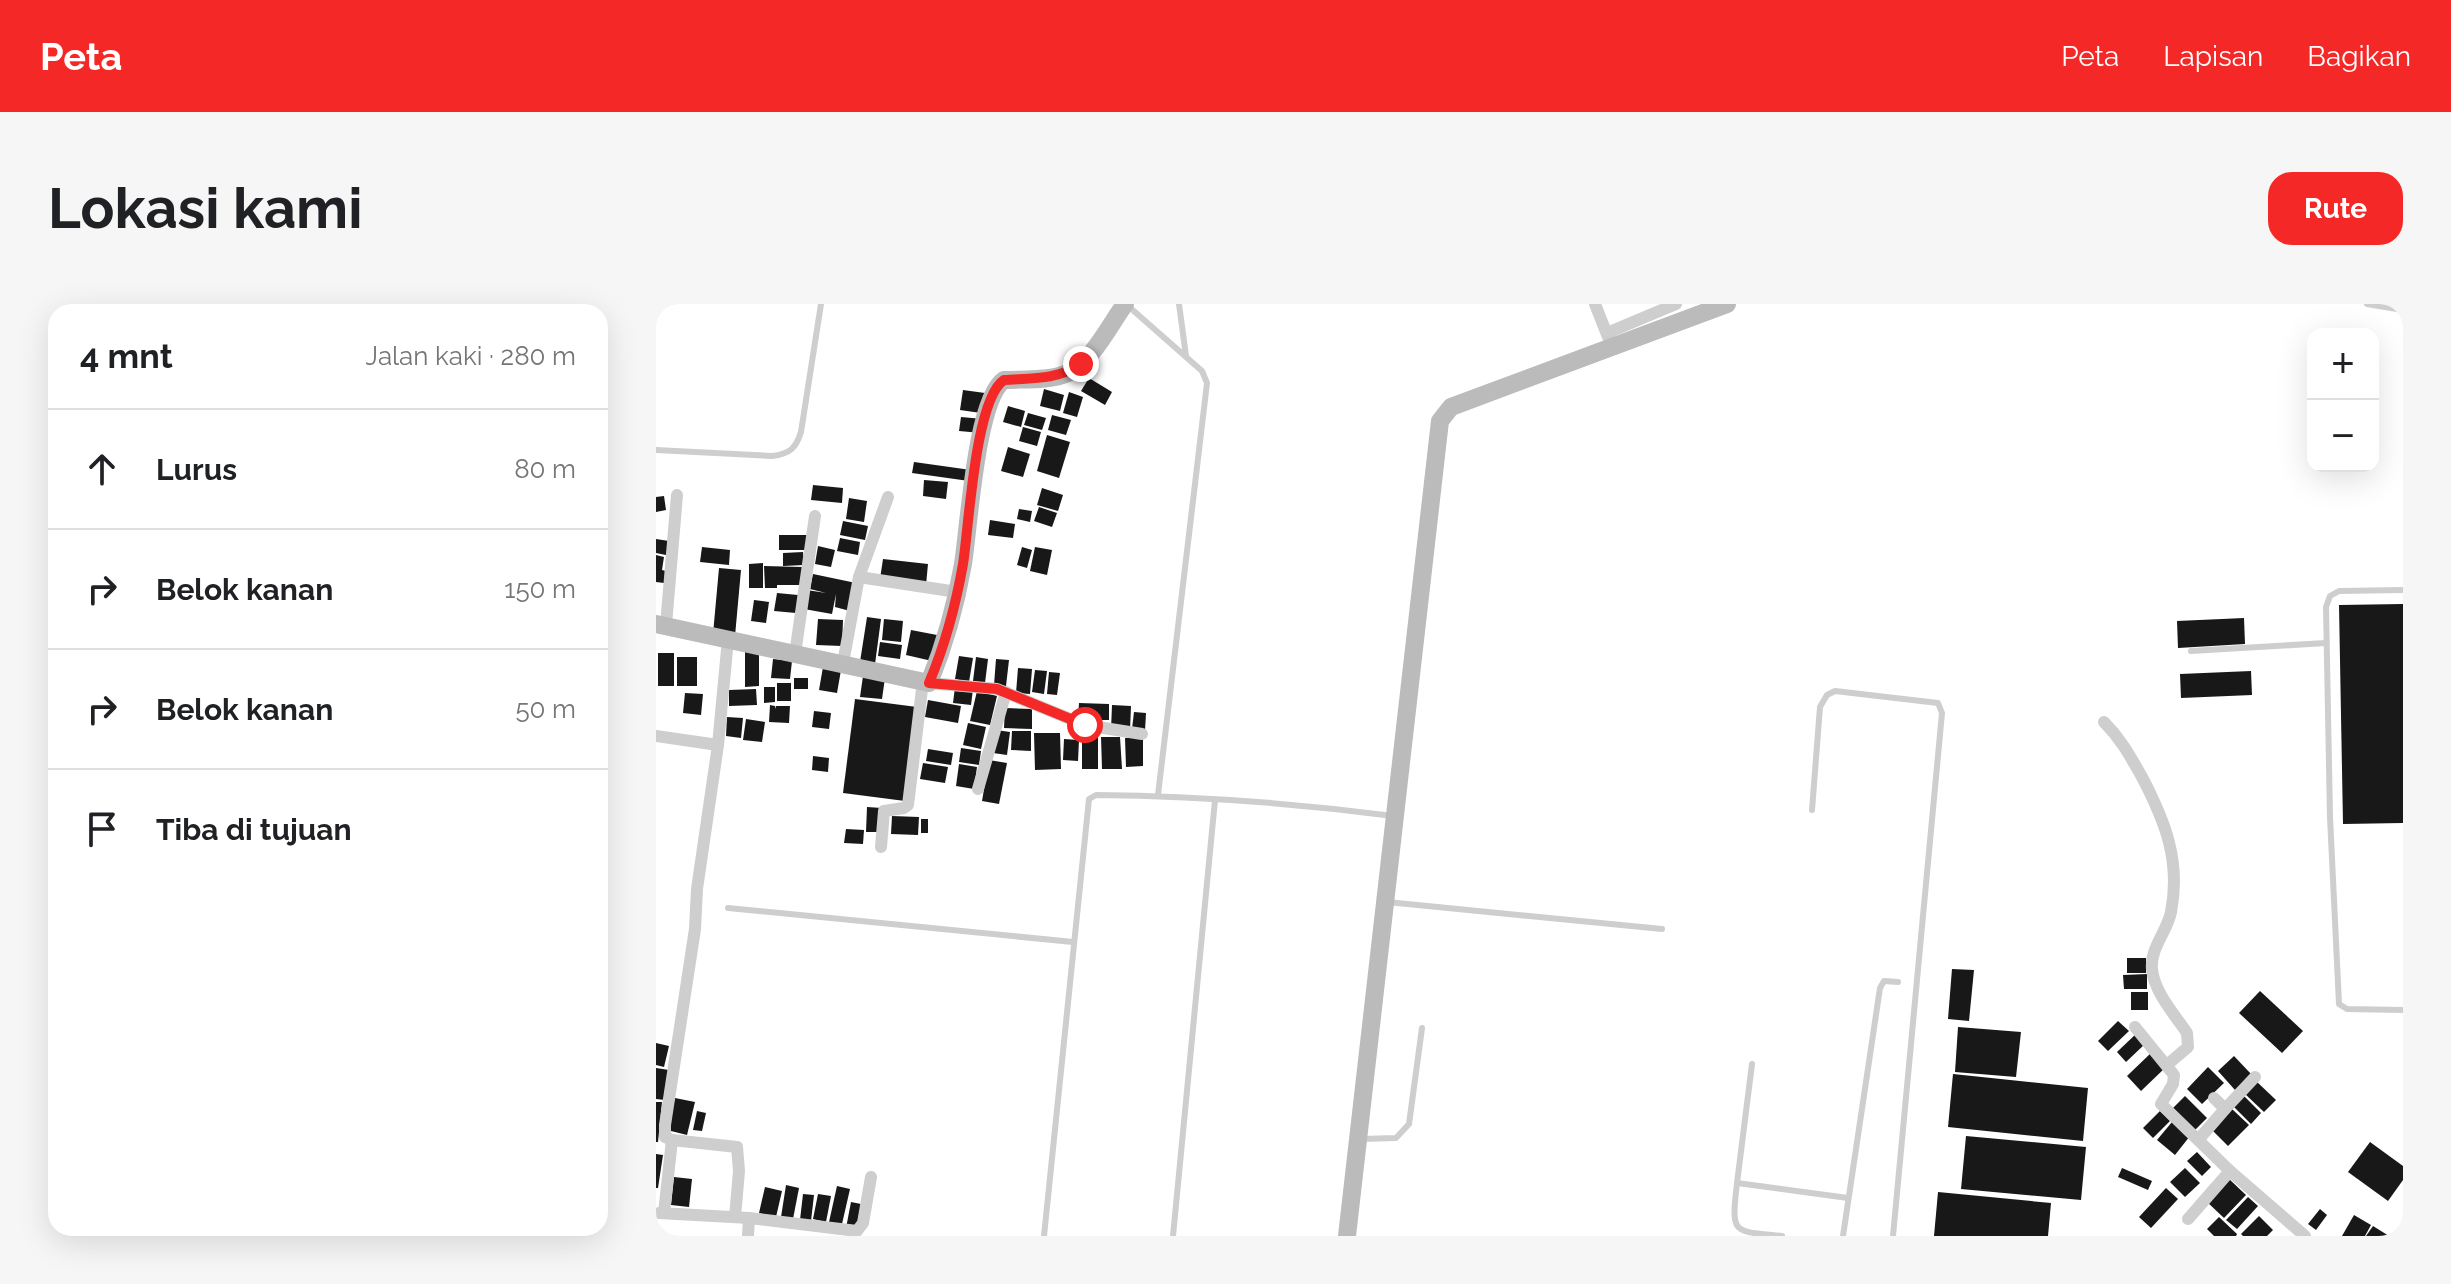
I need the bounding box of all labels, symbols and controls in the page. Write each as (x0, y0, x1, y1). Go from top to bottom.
text: Peta (40, 34, 122, 79)
text: Peta (2061, 40, 2119, 73)
text: Lapisan (2163, 40, 2263, 73)
text: Bagikan (2307, 40, 2411, 73)
button: Rute (2268, 172, 2403, 245)
text: Lokasi kami (48, 175, 362, 241)
map controls (2307, 328, 2379, 472)
button: + (2307, 328, 2379, 400)
text: 4 mnt (80, 336, 173, 376)
text: Jalan kaki · 280 m (366, 341, 576, 371)
route end (1063, 346, 1099, 382)
button: − (2307, 400, 2379, 472)
icon: ahead (80, 447, 124, 491)
text: Lurus (156, 452, 237, 487)
text: 80 m (514, 454, 576, 484)
icon: right (80, 567, 124, 611)
text: Belok kanan (156, 572, 333, 607)
text: 150 m (504, 574, 576, 604)
icon: right (80, 687, 124, 731)
text: Belok kanan (156, 692, 333, 727)
text: 50 m (515, 694, 576, 724)
route start (1067, 707, 1103, 743)
icon: arrive (80, 807, 124, 851)
text: Tiba di tujuan (156, 812, 352, 847)

